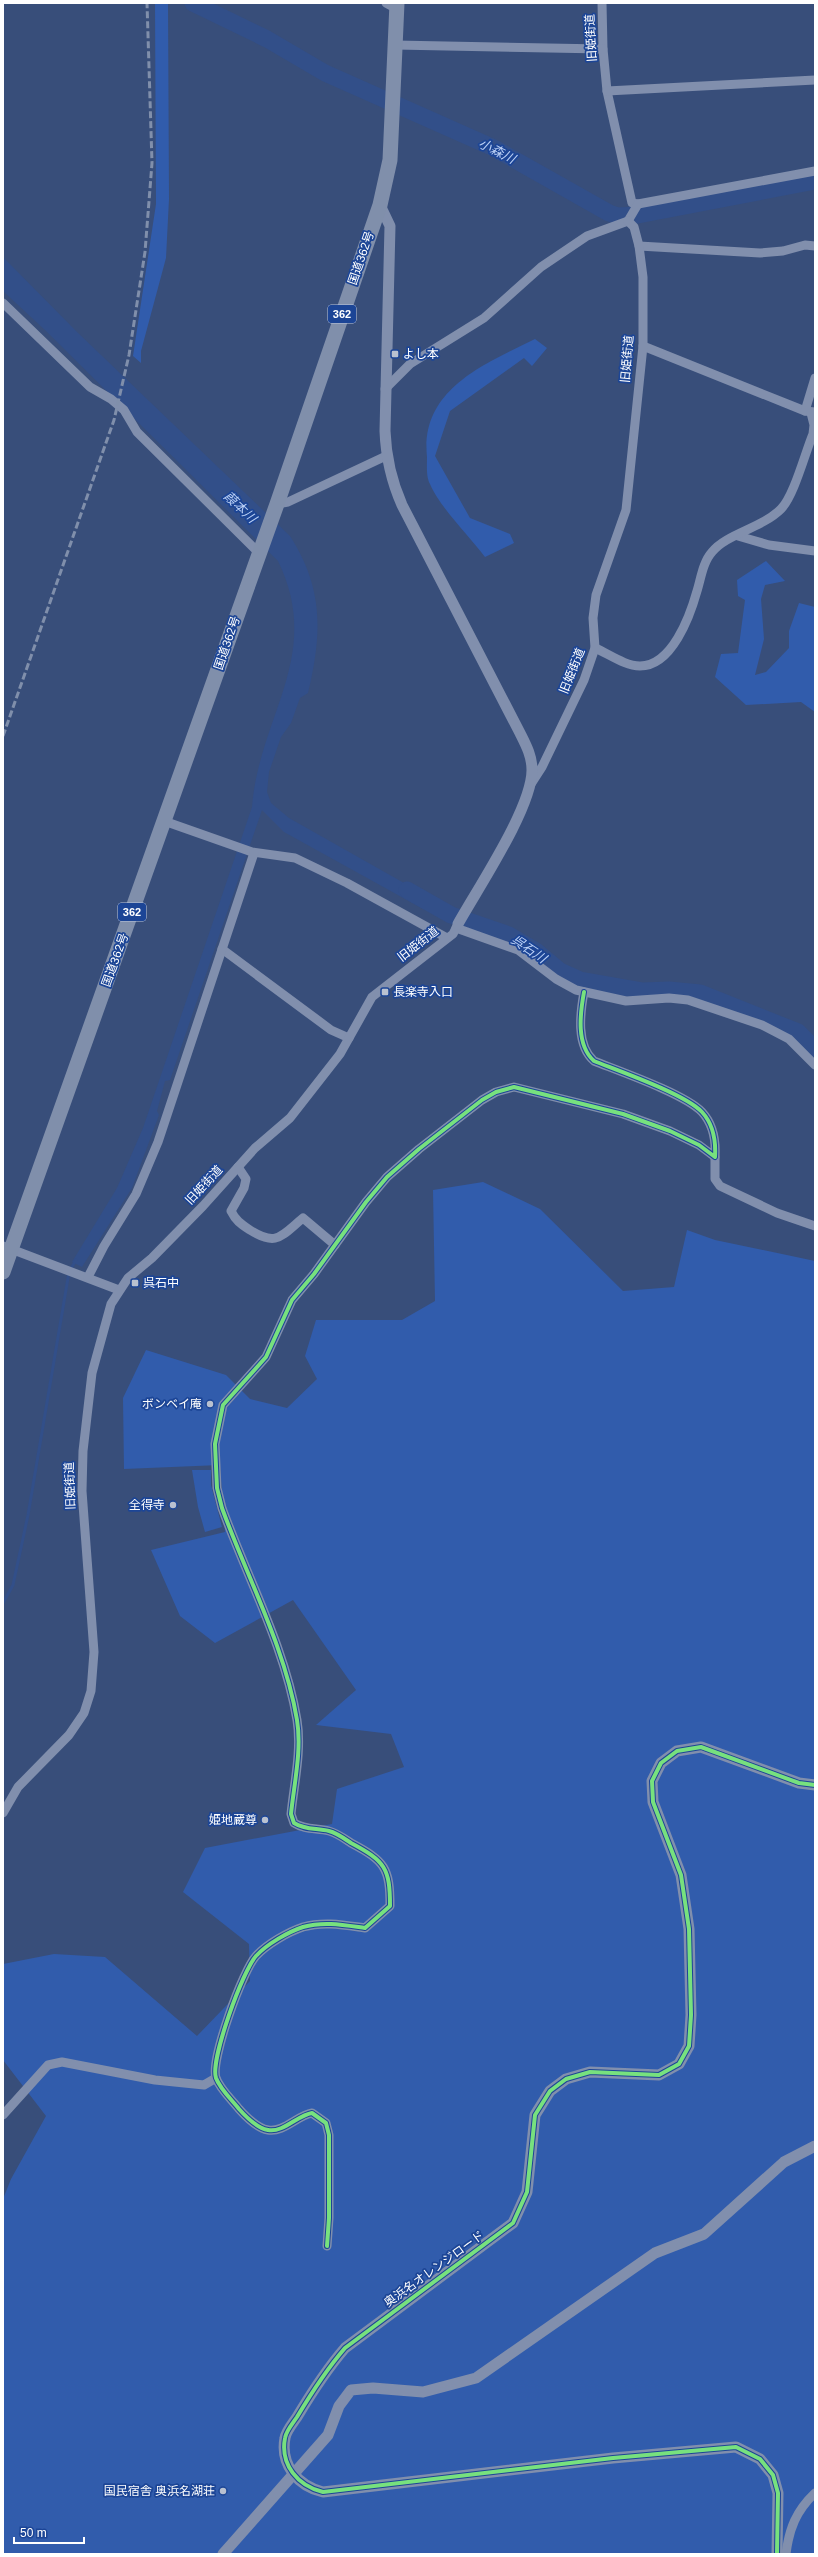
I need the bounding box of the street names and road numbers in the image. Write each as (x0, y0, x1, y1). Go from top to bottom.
street label: 旧姫街道 (583, 14, 599, 62)
street label: 国道362号 (345, 229, 377, 287)
road number: 362 (328, 305, 356, 323)
street label: 旧姫街道 (618, 334, 636, 384)
street label: 国道362号 (211, 614, 243, 672)
street label: 旧姫街道 (557, 646, 587, 696)
road number: 362 (118, 903, 146, 921)
street label: 旧姫街道 (395, 924, 441, 964)
street label: 国道362号 (99, 931, 131, 989)
street label: 旧姫街道 (183, 1163, 225, 1207)
street label: 旧姫街道 (62, 1462, 78, 1510)
street label: 奥浜名オレンジロード (381, 2228, 487, 2310)

